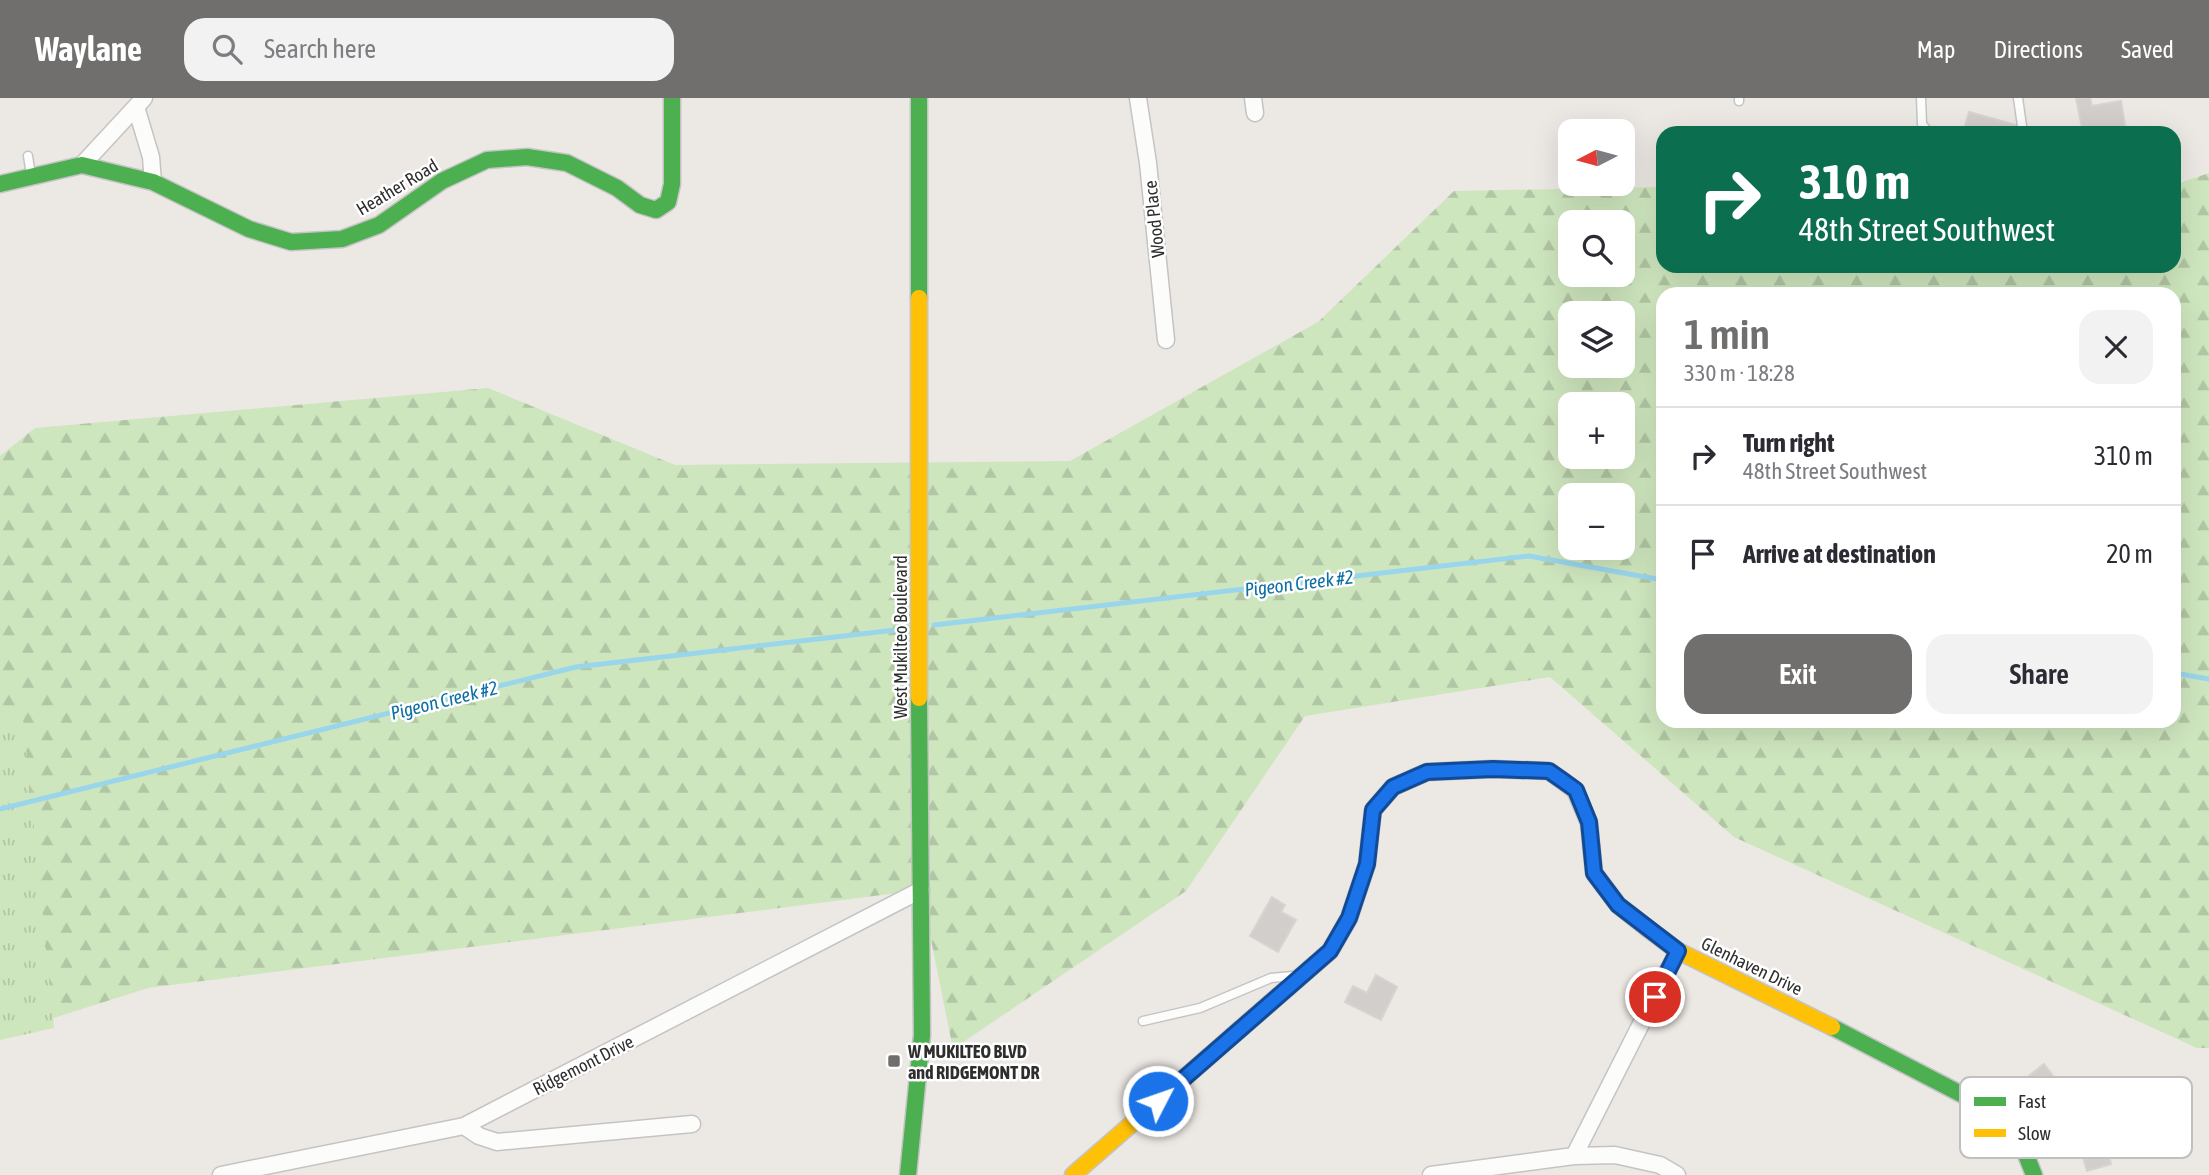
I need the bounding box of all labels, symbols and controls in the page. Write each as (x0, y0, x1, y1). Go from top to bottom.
search box (184, 18, 674, 81)
text: Waylane (35, 30, 142, 68)
icon: search (208, 30, 246, 68)
text: Search here (264, 34, 376, 64)
text: Map (1917, 36, 1955, 63)
text: Directions (1993, 36, 2083, 63)
text: Saved (2121, 36, 2174, 63)
north arrow (1558, 119, 1634, 196)
map controls (1558, 119, 1635, 560)
text: 310 m (1799, 153, 1910, 209)
icon: right (1684, 154, 1775, 245)
street label: Heather Road (352, 155, 442, 219)
street label: Wood Place (1140, 179, 1168, 259)
button: search (1558, 210, 1635, 287)
text: 48th Street Southwest (1799, 211, 2055, 248)
button: layers (1558, 301, 1635, 378)
text: 1 min (1684, 310, 1770, 358)
button: close (2079, 310, 2153, 384)
text: 330 m · 18:28 (1684, 360, 1795, 386)
button: + (1558, 392, 1635, 469)
text: Turn right (1743, 428, 1834, 458)
icon: right (1684, 437, 1722, 475)
text: 310 m (2094, 441, 2153, 471)
text: 48th Street Southwest (1743, 458, 1927, 484)
button: − (1558, 483, 1635, 560)
icon: arrive (1684, 535, 1722, 573)
text: Arrive at destination (1743, 539, 1936, 569)
text: 20 m (2106, 539, 2153, 569)
street label: West Mukilteo Boulevard (890, 555, 911, 719)
water label: Pigeon Creek #2 (1243, 565, 1355, 601)
button: Exit (1684, 634, 1912, 714)
button: Share (1926, 634, 2153, 714)
water label: Pigeon Creek #2 (388, 676, 500, 724)
street label: Glenhaven Drive (1698, 933, 1806, 999)
pin (1625, 967, 1685, 1027)
icon: arrive (1636, 978, 1674, 1016)
street label: Ridgemont Drive (529, 1031, 637, 1099)
place label: W MUKILTEO BLVD and RIDGEMONT DR (907, 1041, 1040, 1083)
marker: W MUKILTEO BLVD and RIDGEMONT DR (886, 1053, 902, 1069)
position arrow (1121, 1064, 1195, 1138)
legend (1960, 1077, 2192, 1158)
text: Fast (2018, 1090, 2046, 1112)
text: Slow (2018, 1122, 2052, 1144)

